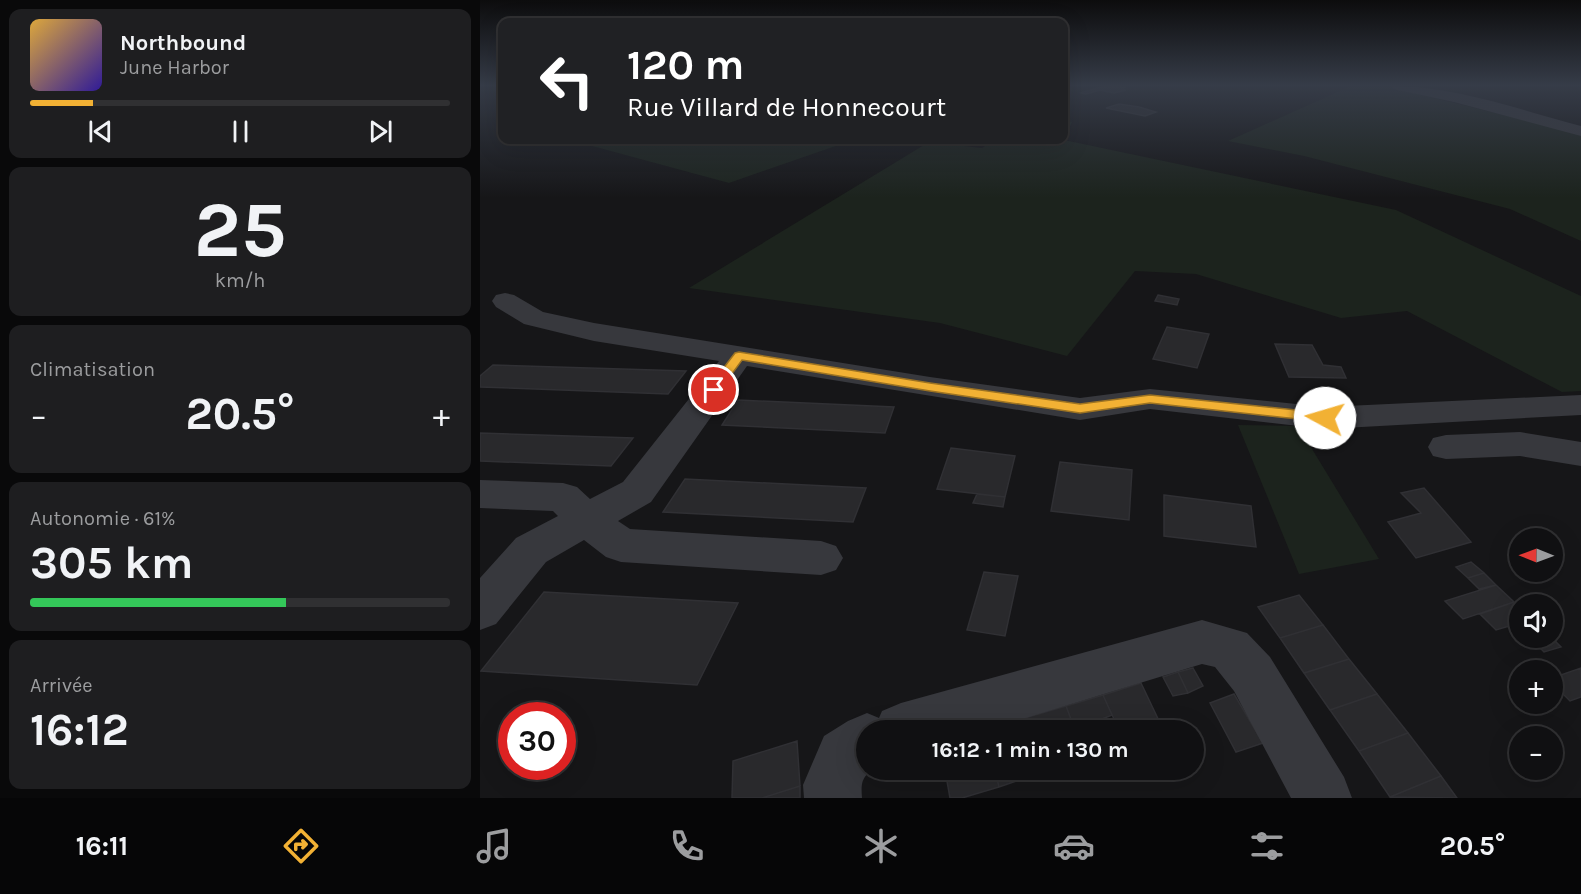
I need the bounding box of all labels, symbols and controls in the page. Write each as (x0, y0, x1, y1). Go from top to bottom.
text: Northbound (120, 30, 246, 56)
text: 120 m (627, 40, 744, 90)
icon: left (528, 42, 606, 120)
text: June Harbor (120, 56, 229, 79)
text: Rue Villard de Honnecourt (627, 91, 946, 123)
icon: previous (84, 115, 117, 148)
icon: pause (224, 115, 257, 148)
icon: next (364, 115, 397, 148)
text: 25 (194, 184, 286, 276)
text: km/h (215, 269, 265, 292)
text: Climatisation (30, 358, 155, 381)
pin (688, 364, 739, 415)
icon: arrive (697, 373, 730, 406)
position arrow (1293, 386, 1357, 450)
text: 20.5° (185, 388, 295, 440)
text: − (30, 396, 47, 434)
text: + (433, 396, 450, 434)
text: Autonomie · 61% (30, 507, 176, 530)
north arrow (1509, 528, 1563, 582)
map controls (1509, 528, 1563, 780)
text: 305 km (30, 537, 193, 589)
button: sound (1509, 594, 1563, 648)
button: + (1509, 660, 1563, 714)
text: Arrivée (30, 674, 93, 697)
speed limit sign: 30 (498, 702, 576, 780)
text: 16:12 (30, 704, 129, 756)
button: − (1509, 726, 1563, 780)
text: 16:12 · 1 min · 130 m (931, 737, 1129, 763)
icon: directions (280, 825, 322, 867)
icon: music (473, 825, 515, 867)
icon: phone (666, 825, 708, 867)
icon: climate (860, 825, 902, 867)
icon: car (1053, 825, 1095, 867)
icon: filters (1246, 825, 1288, 867)
text: 16:11 (76, 830, 128, 862)
text: 20.5° (1440, 830, 1505, 862)

